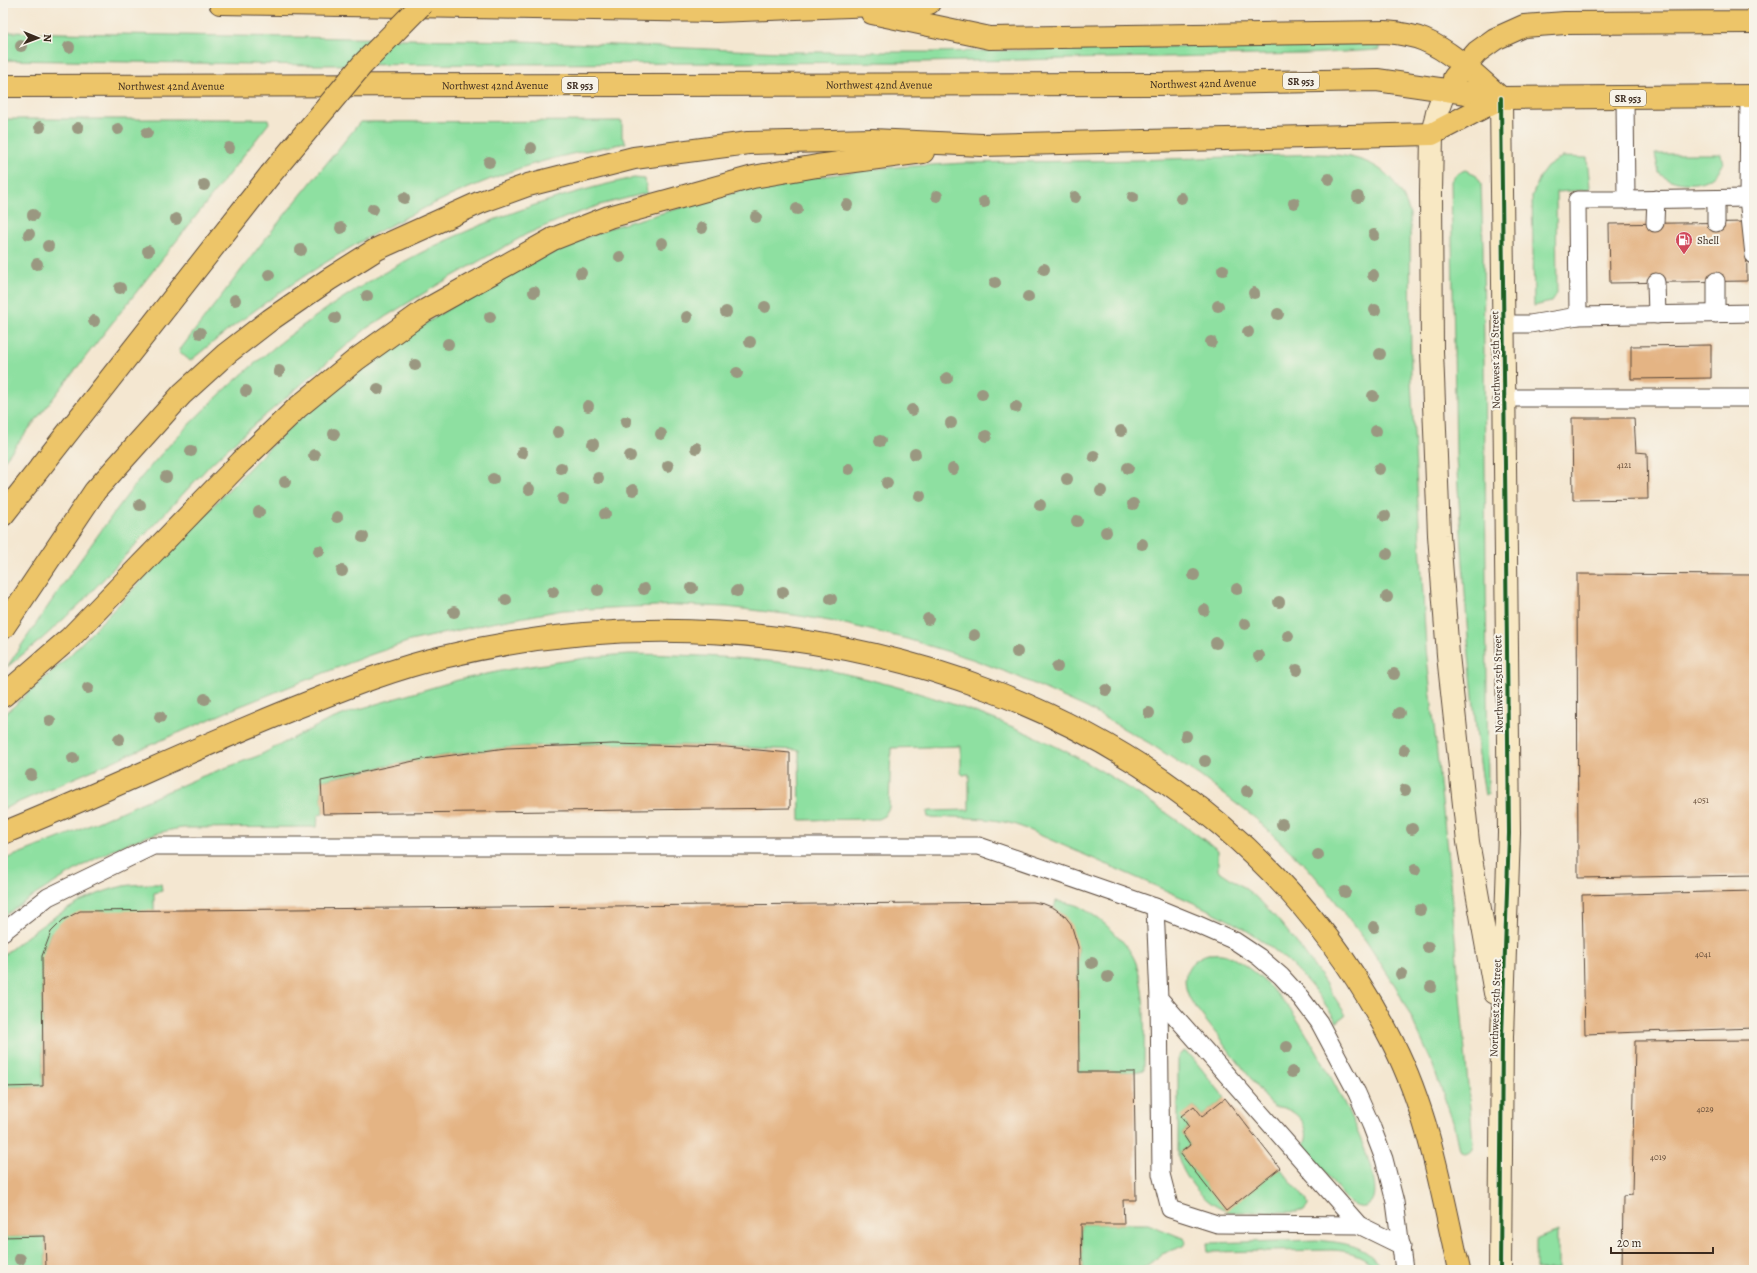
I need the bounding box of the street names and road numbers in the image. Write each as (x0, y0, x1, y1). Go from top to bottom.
road number: SR 953 (1283, 73, 1319, 89)
street label: Northwest 42nd Avenue (1150, 75, 1257, 92)
road number: SR 953 (562, 77, 598, 93)
street label: Northwest 42nd Avenue (826, 77, 932, 93)
street label: Northwest 42nd Avenue (442, 78, 548, 93)
street label: Northwest 42nd Avenue (118, 79, 224, 94)
road number: SR 953 (1610, 90, 1646, 106)
street label: Northwest 25th Street (1487, 310, 1504, 409)
street label: Northwest 25th Street (1490, 634, 1507, 733)
street label: Northwest 25th Street (1486, 958, 1505, 1057)

